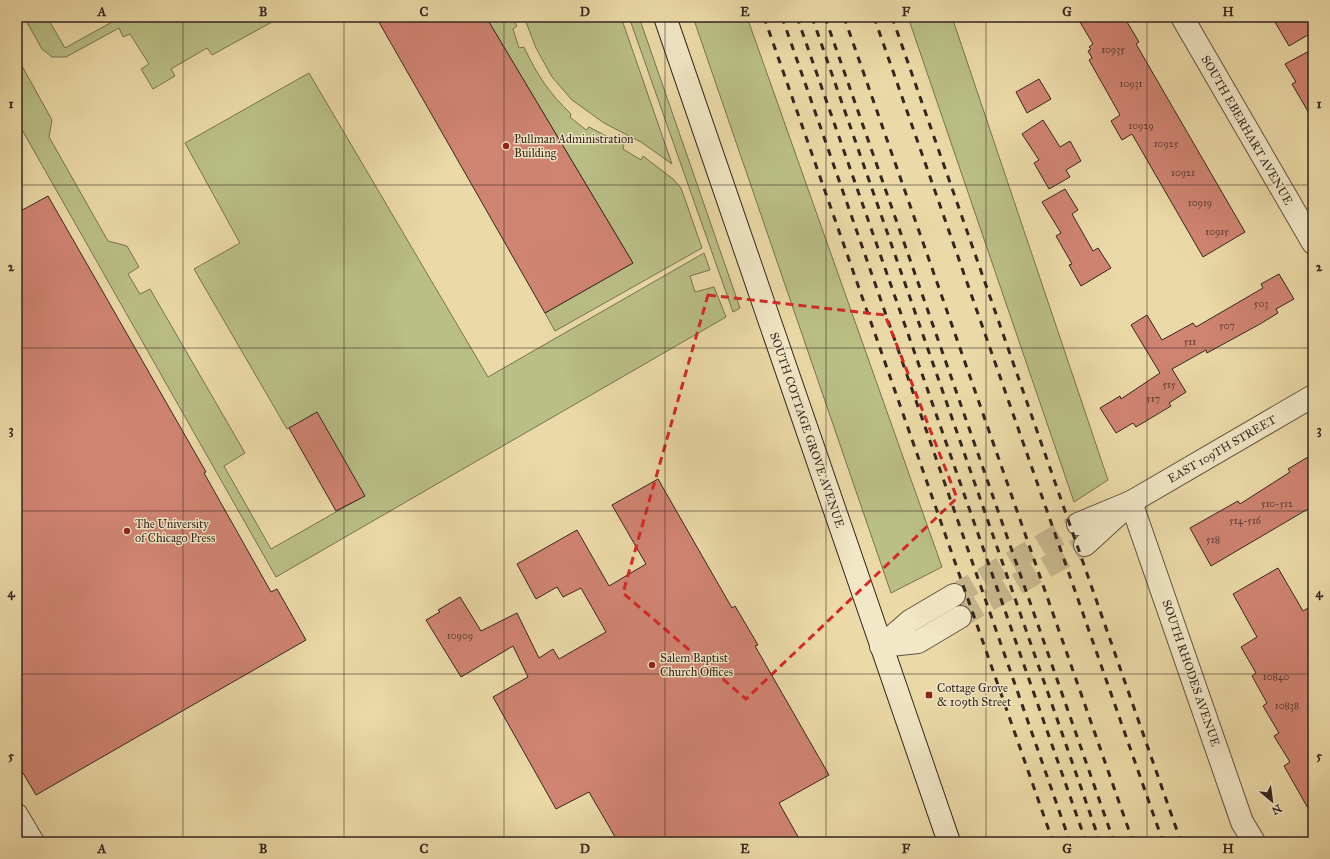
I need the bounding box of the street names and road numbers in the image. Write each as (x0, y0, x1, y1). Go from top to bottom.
street label: SOUTH EBERHART AVENUE (1198, 53, 1296, 207)
street label: SOUTH COTTAGE GROVE AVENUE (767, 330, 847, 530)
street label: EAST 109TH STREET (1165, 412, 1279, 486)
street label: SOUTH RHODES AVENUE (1159, 598, 1223, 748)

